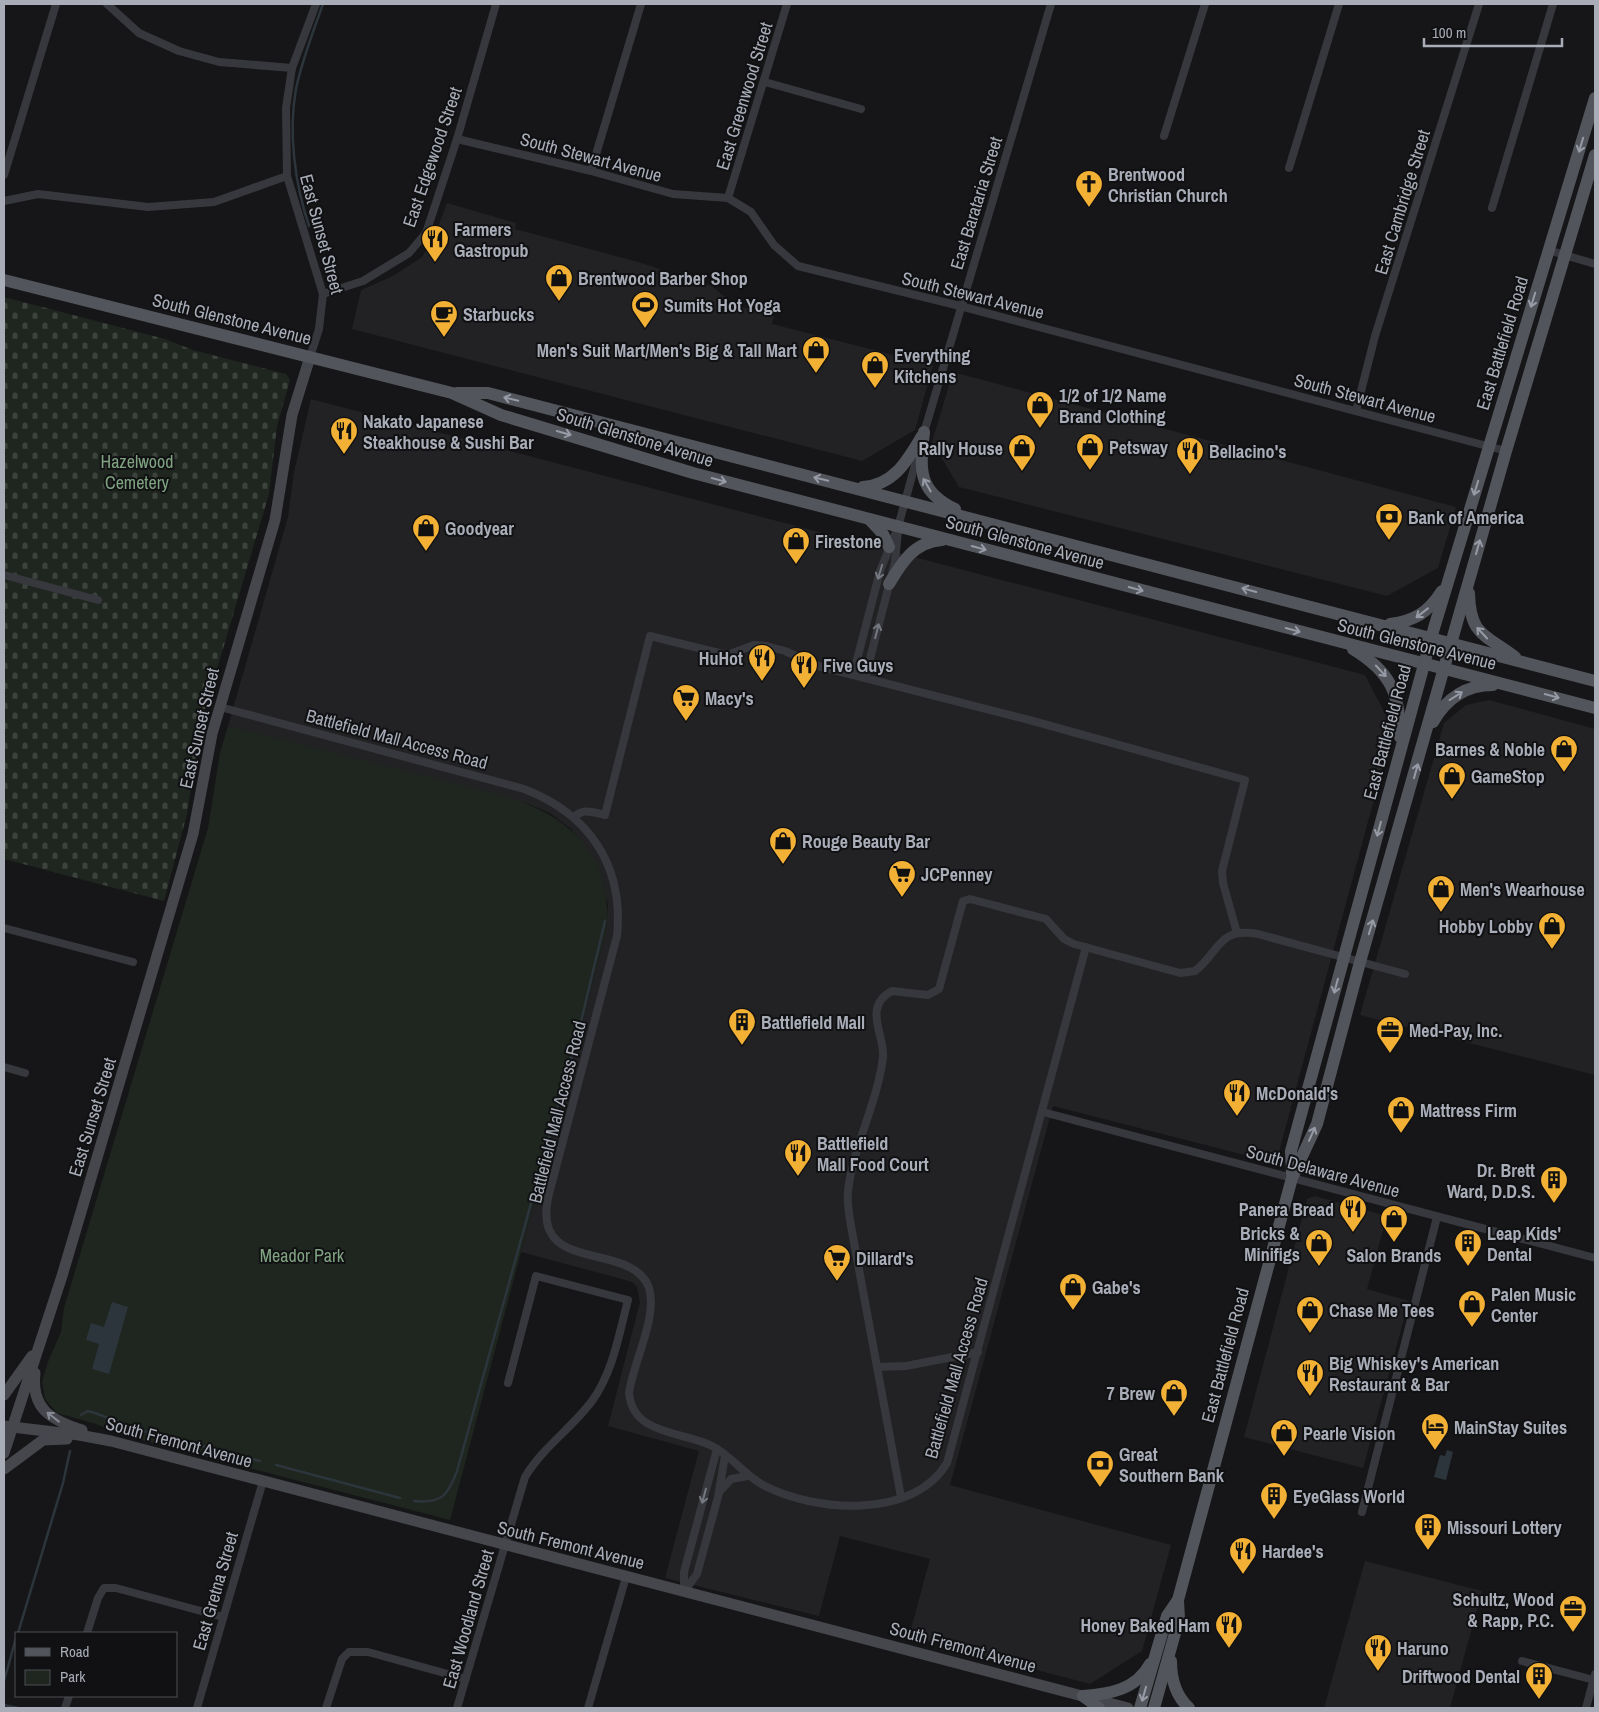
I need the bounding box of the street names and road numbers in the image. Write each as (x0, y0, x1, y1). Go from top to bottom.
street label: East Greenwood Street (710, 19, 778, 173)
street label: East Edgewood Street (396, 83, 468, 231)
street label: South Stewart Avenue (517, 126, 665, 188)
street label: East Cambridge Street (1368, 127, 1436, 277)
street label: East Barataria Street (944, 133, 1008, 273)
street label: East Sunset Street (294, 171, 350, 297)
street label: South Stewart Avenue (899, 265, 1047, 325)
street label: East Battlefield Road (1470, 273, 1534, 413)
street label: South Glenstone Avenue (150, 287, 314, 351)
street label: South Stewart Avenue (1291, 367, 1439, 429)
street label: South Glenstone Avenue (553, 401, 717, 473)
street label: South Glenstone Avenue (943, 509, 1107, 575)
street label: South Glenstone Avenue (1335, 612, 1499, 676)
street label: East Battlefield Road (1357, 662, 1417, 802)
street label: East Sunset Street (173, 665, 225, 791)
street label: Battlefield Mall Access Road (303, 703, 491, 775)
street label: Battlefield Mall Access Road (522, 1018, 592, 1206)
street label: East Sunset Street (62, 1054, 122, 1180)
street label: South Delaware Avenue (1243, 1138, 1403, 1204)
street label: Battlefield Mall Access Road (918, 1275, 994, 1461)
street label: East Battlefield Road (1195, 1285, 1255, 1425)
street label: South Fremont Avenue (103, 1410, 255, 1474)
street label: South Fremont Avenue (495, 1515, 647, 1575)
street label: East Gretna Street (186, 1529, 244, 1653)
street label: East Woodland Street (436, 1547, 500, 1691)
street label: South Fremont Avenue (887, 1615, 1039, 1679)

